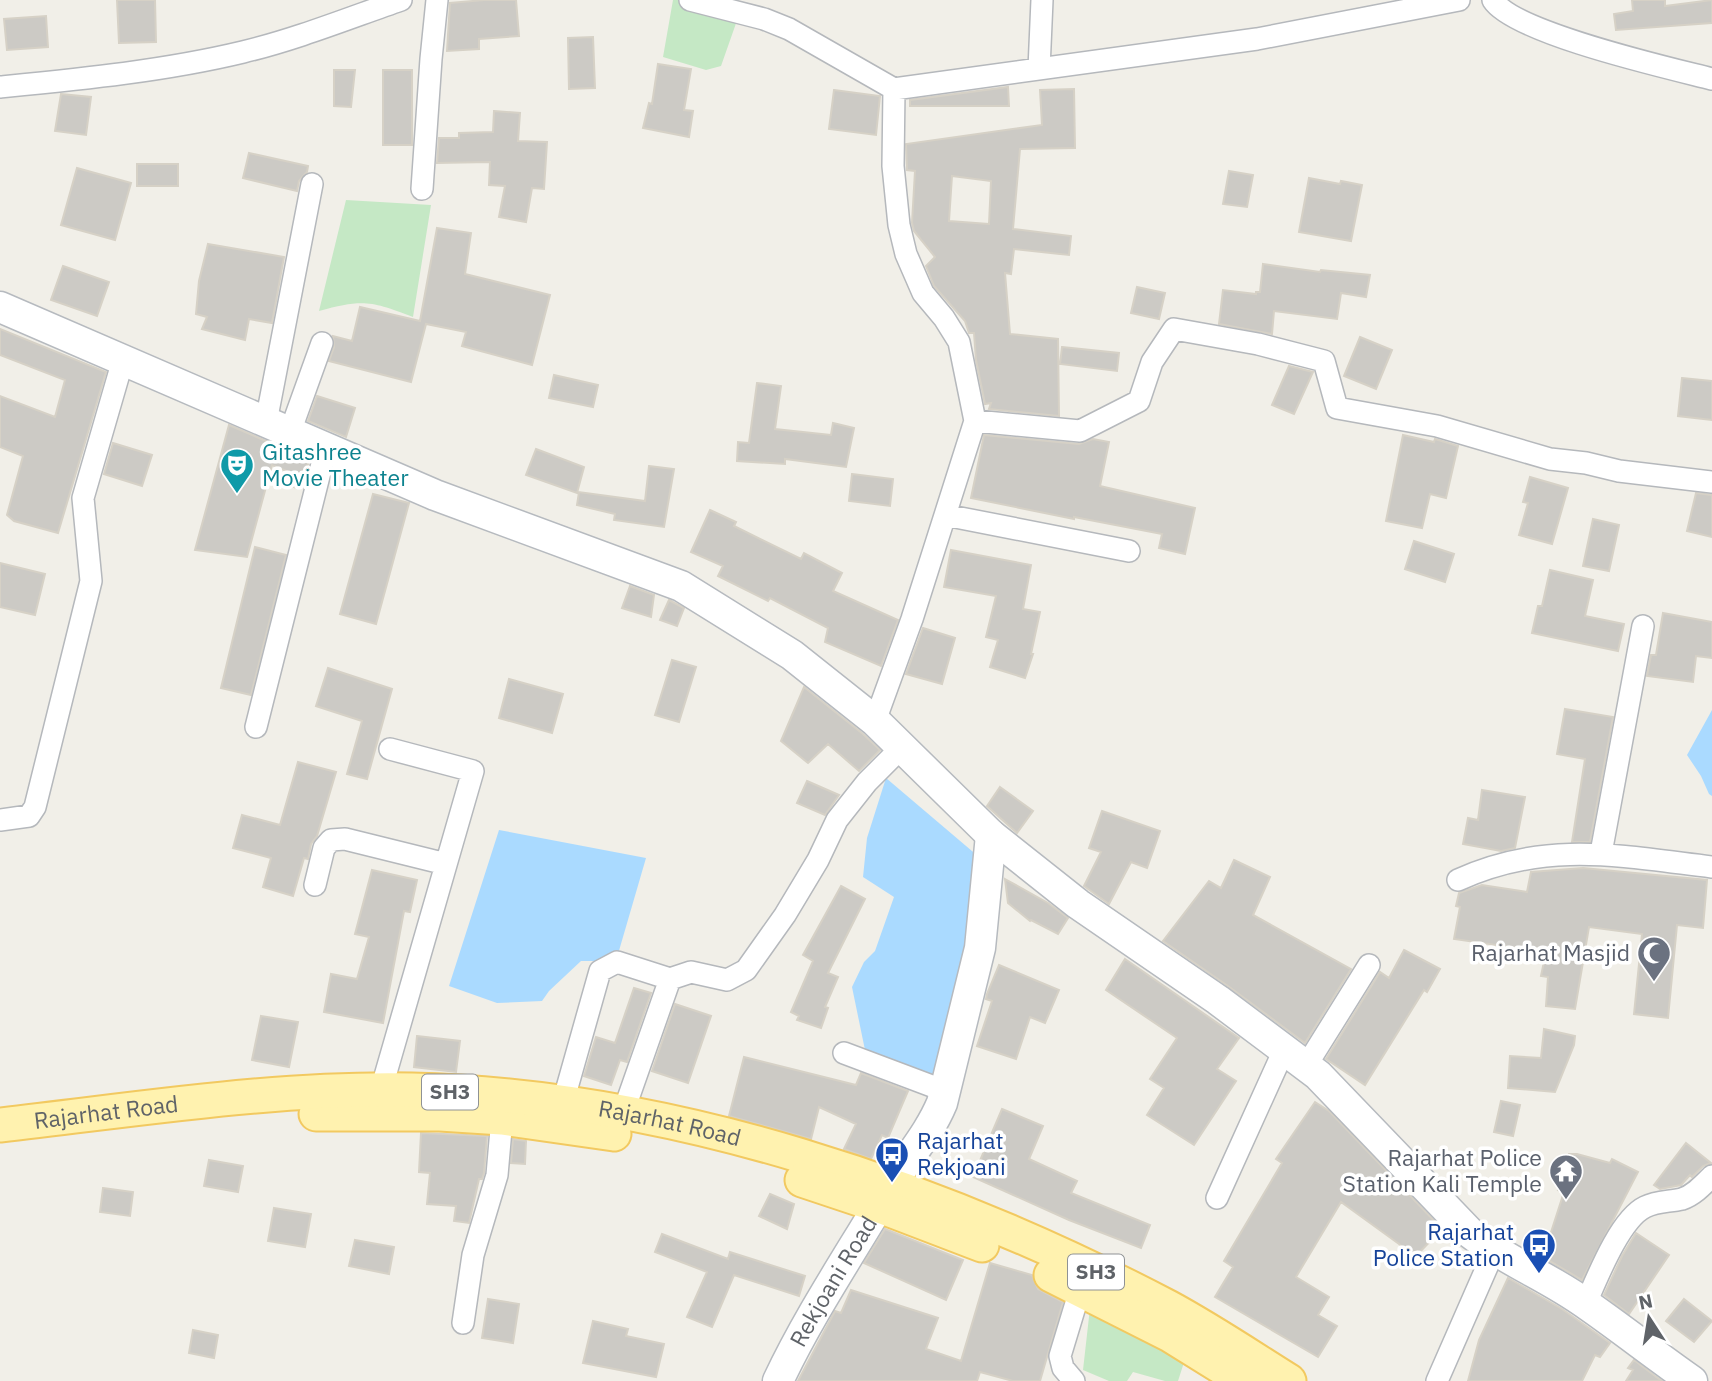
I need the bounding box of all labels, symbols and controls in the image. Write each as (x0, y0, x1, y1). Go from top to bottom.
place label: Gitashree Movie Theater (262, 436, 409, 492)
theatre icon: Gitashree Movie Theater (218, 446, 256, 495)
mosque icon: Rajarhat Masjid (1635, 934, 1673, 983)
place label: Rajarhat Masjid (1471, 937, 1630, 967)
road number: SH3 (422, 1074, 478, 1110)
street label: Rajarhat Road (32, 1088, 180, 1135)
street label: Rajarhat Road (596, 1092, 744, 1152)
place label: Rajarhat Rekjoani (917, 1125, 1006, 1181)
bus stop icon: Rajarhat Rekjoani (873, 1135, 911, 1184)
place label: Rajarhat Police Station Kali Temple (1343, 1142, 1542, 1198)
temple icon: Rajarhat Police Station Kali Temple (1547, 1152, 1585, 1201)
street label: Rekjoani Road (782, 1210, 883, 1352)
place label: Rajarhat Police Station (1373, 1216, 1514, 1272)
bus stop icon: Rajarhat Police Station (1520, 1226, 1558, 1275)
road number: SH3 (1068, 1254, 1124, 1290)
north arrow (1614, 1283, 1684, 1353)
text: N (1636, 1288, 1655, 1315)

